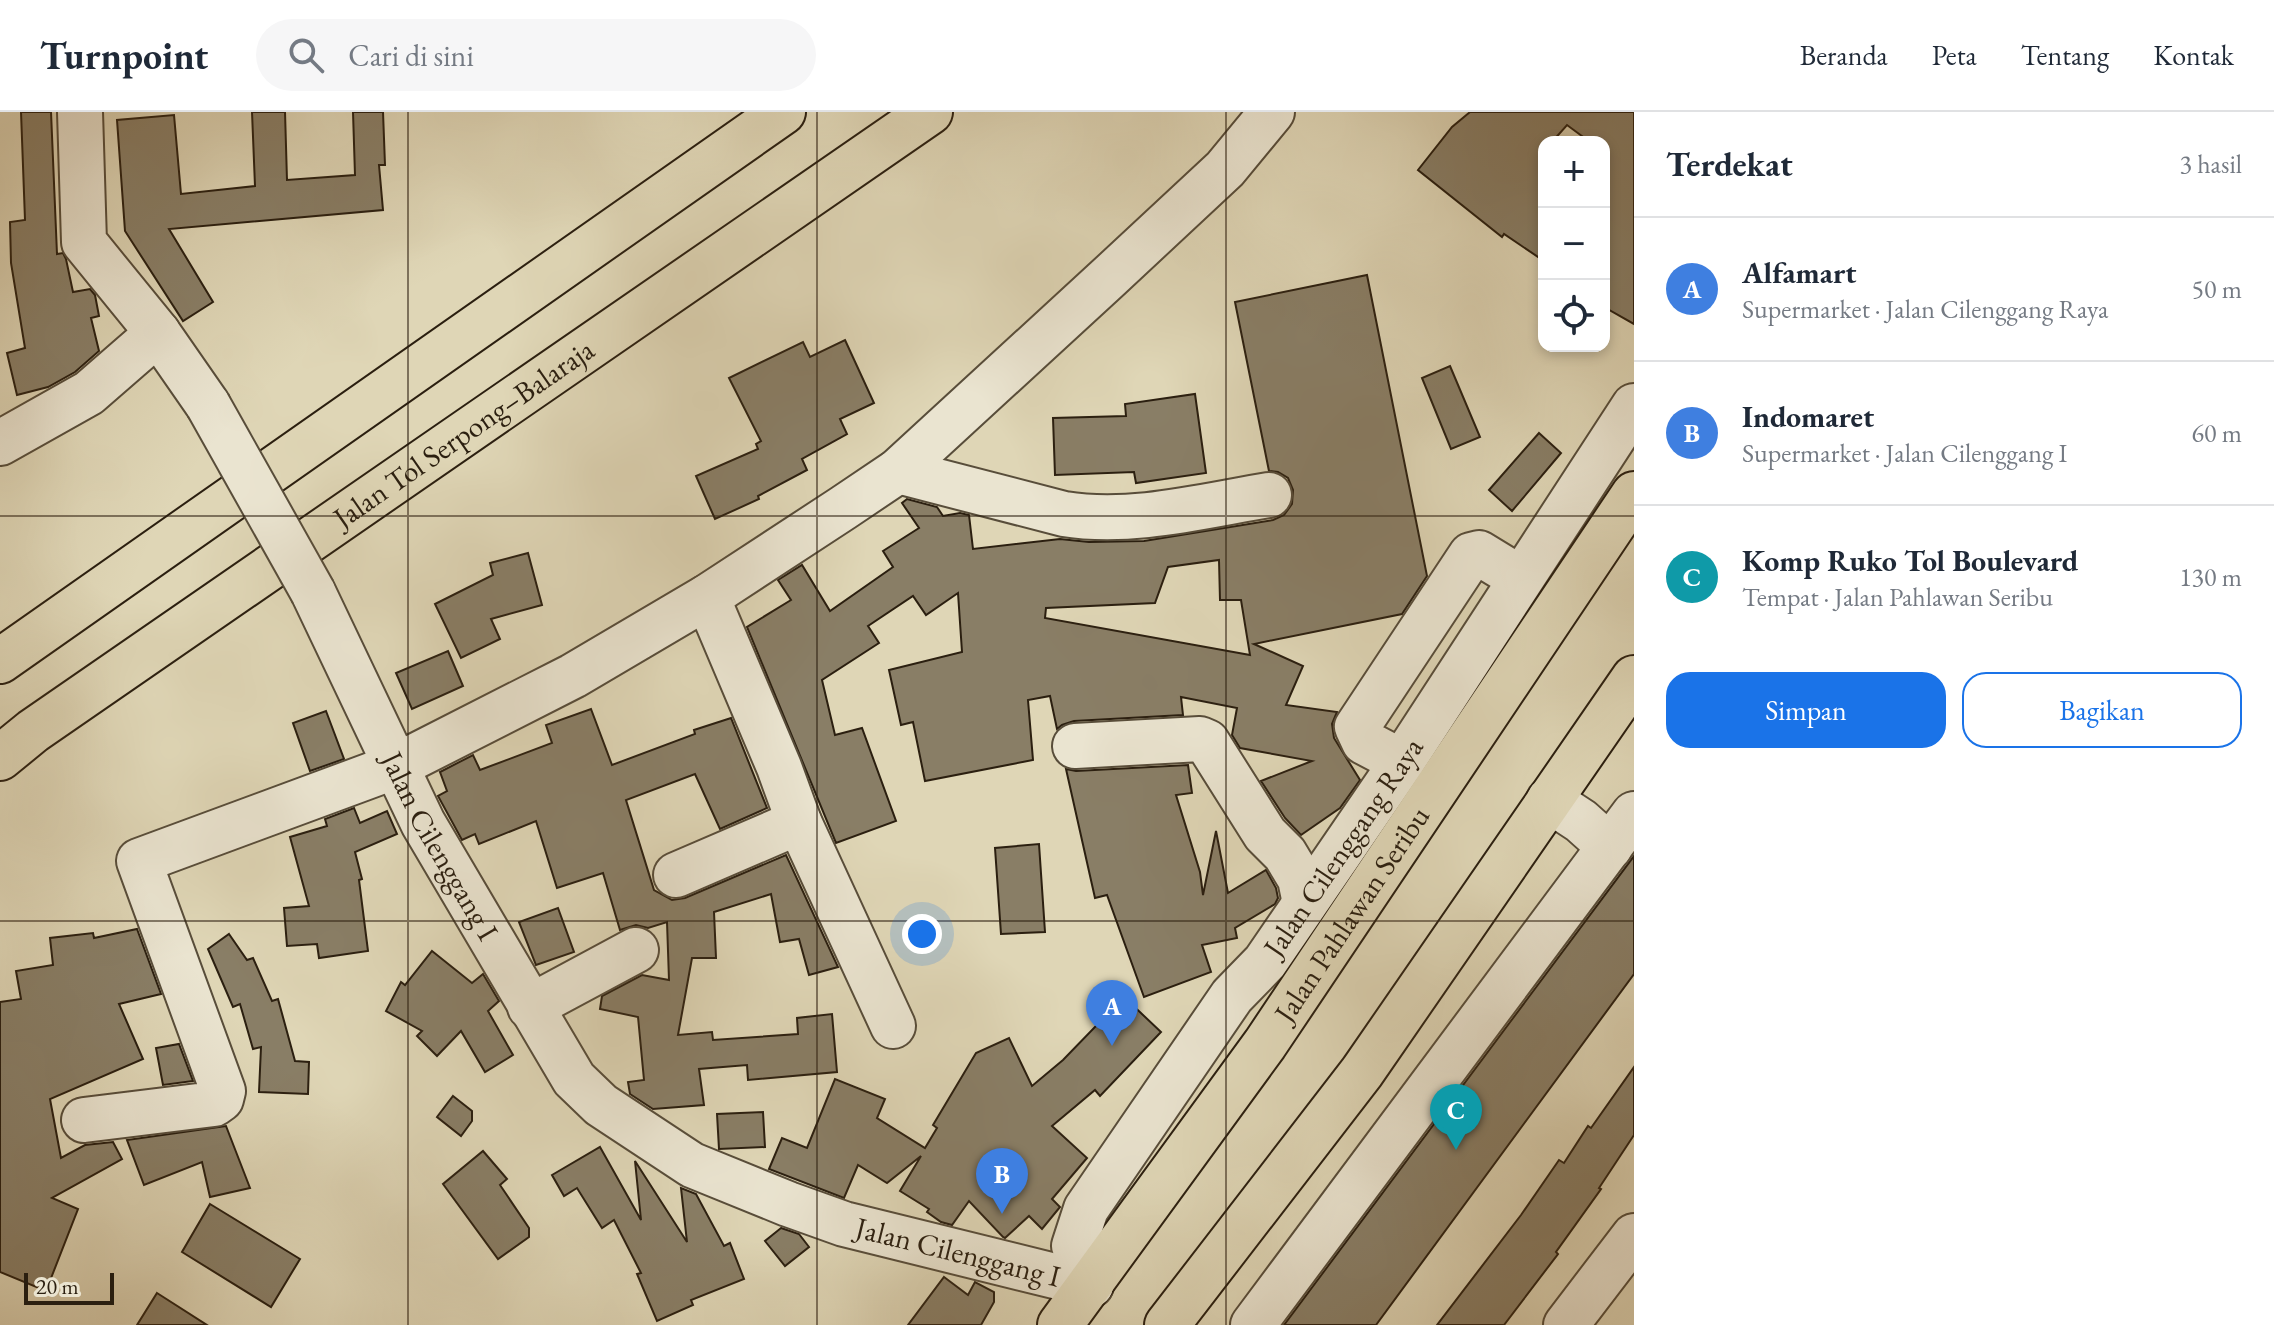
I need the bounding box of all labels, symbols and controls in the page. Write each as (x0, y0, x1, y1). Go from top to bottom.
search box (256, 19, 816, 91)
text: Turnpoint (40, 31, 208, 80)
icon: search (284, 33, 328, 77)
text: Cari di sini (348, 36, 474, 75)
text: Beranda (1800, 37, 1888, 73)
text: Peta (1932, 37, 1977, 73)
text: Tentang (2021, 37, 2109, 73)
text: Kontak (2153, 37, 2234, 73)
map controls (1538, 136, 1610, 352)
button: + (1538, 136, 1610, 208)
text: Terdekat (1666, 142, 1793, 186)
text: 3 hasil (2180, 147, 2242, 181)
button: − (1538, 208, 1610, 280)
text: Alfamart (1742, 253, 1857, 292)
text: A (1683, 272, 1701, 306)
text: 50 m (2192, 272, 2242, 306)
button: locate (1538, 280, 1610, 352)
text: Supermarket · Jalan Cilenggang Raya (1742, 292, 2108, 326)
street label: Jalan Tol Serpong–Balaraja (323, 330, 602, 539)
text: Indomaret (1742, 397, 1874, 436)
text: B (1684, 416, 1700, 450)
text: 60 m (2192, 416, 2242, 450)
text: Supermarket · Jalan Cilenggang I (1742, 436, 2067, 470)
text: Komp Ruko Tol Boulevard (1742, 541, 2078, 580)
text: C (1683, 560, 1701, 594)
text: 130 m (2179, 560, 2242, 594)
text: Tempat · Jalan Pahlawan Seribu (1742, 580, 2053, 614)
button: Simpan (1666, 672, 1946, 748)
button: Bagikan (1962, 672, 2242, 748)
street label: Jalan Cilenggang Raya (1253, 730, 1432, 967)
street label: Jalan Cilenggang I (372, 742, 508, 947)
street label: Jalan Pahlawan Seribu (1263, 798, 1438, 1032)
your location (902, 914, 942, 954)
pin: A (1086, 980, 1138, 1046)
pin: C (1430, 1084, 1482, 1150)
pin: B (976, 1148, 1028, 1214)
street label: Jalan Cilenggang I (849, 1207, 1065, 1296)
scale bar (24, 1269, 114, 1305)
text: 20 m (36, 1272, 79, 1301)

